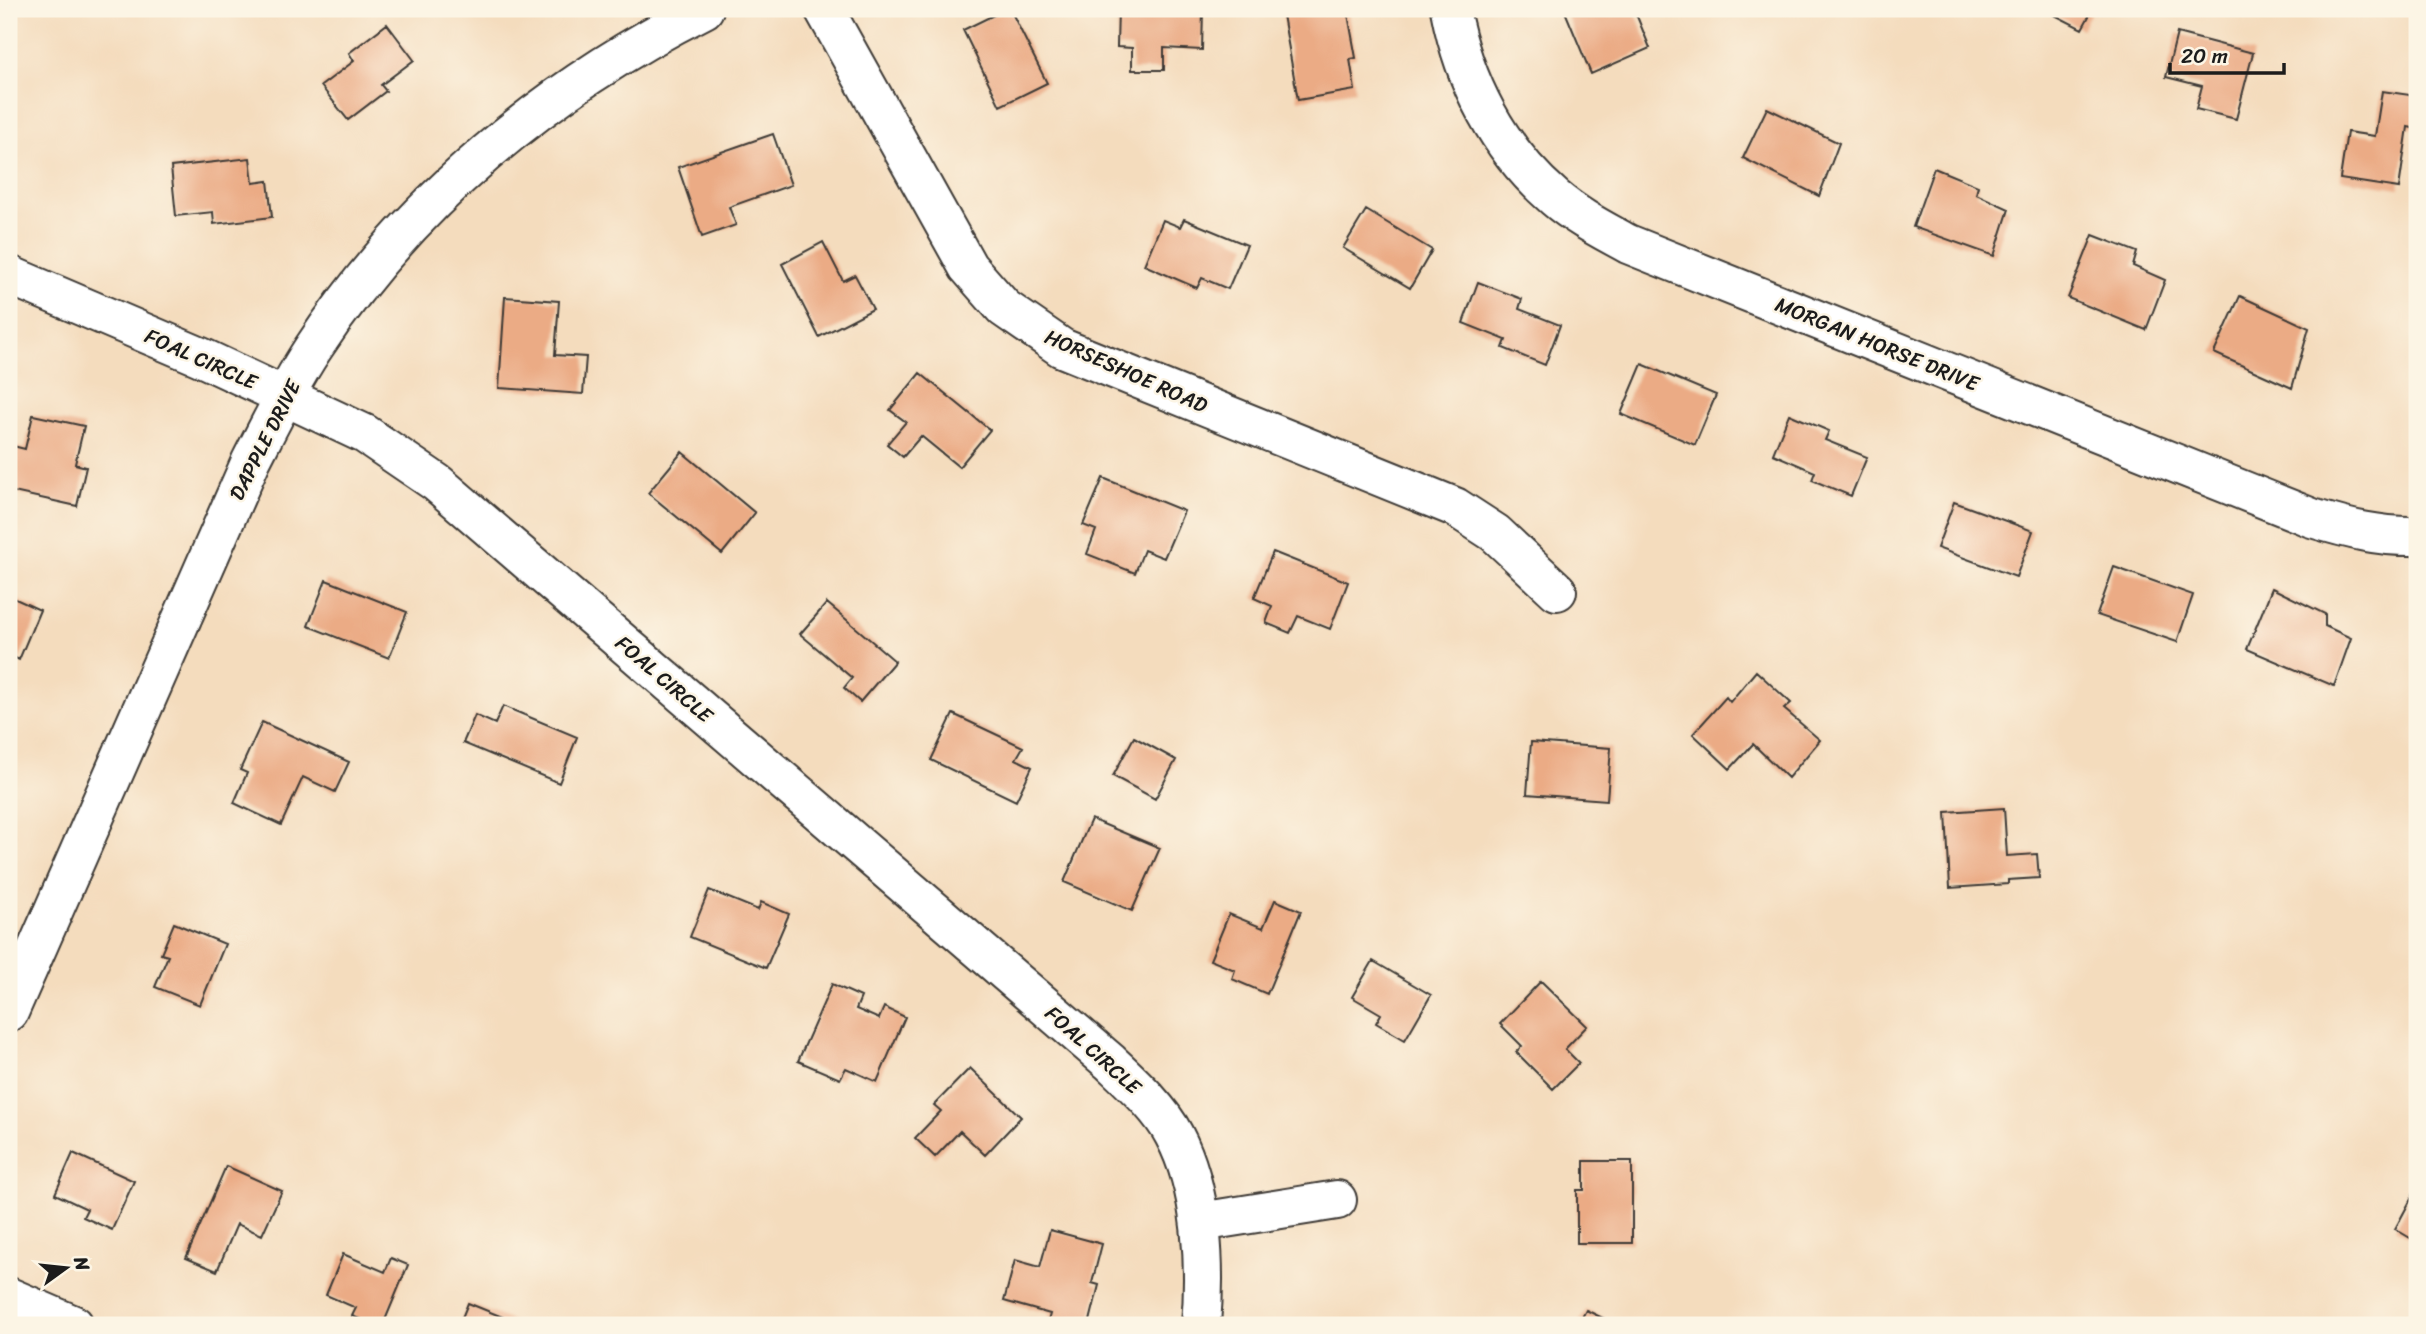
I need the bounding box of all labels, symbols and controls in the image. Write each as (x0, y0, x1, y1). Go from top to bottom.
scale bar (2170, 32, 2284, 76)
text: 20 m (2181, 37, 2228, 75)
street label: MORGAN HORSE DRIVE (1769, 286, 1986, 403)
street label: FOAL CIRCLE (138, 317, 265, 401)
street label: HORSESHOE ROAD (1038, 318, 1214, 424)
street label: DAPPLE DRIVE (218, 372, 312, 507)
street label: FOAL CIRCLE (606, 625, 723, 734)
street label: FOAL CIRCLE (1036, 996, 1151, 1105)
north arrow (32, 1232, 102, 1302)
text: N (64, 1252, 100, 1275)

